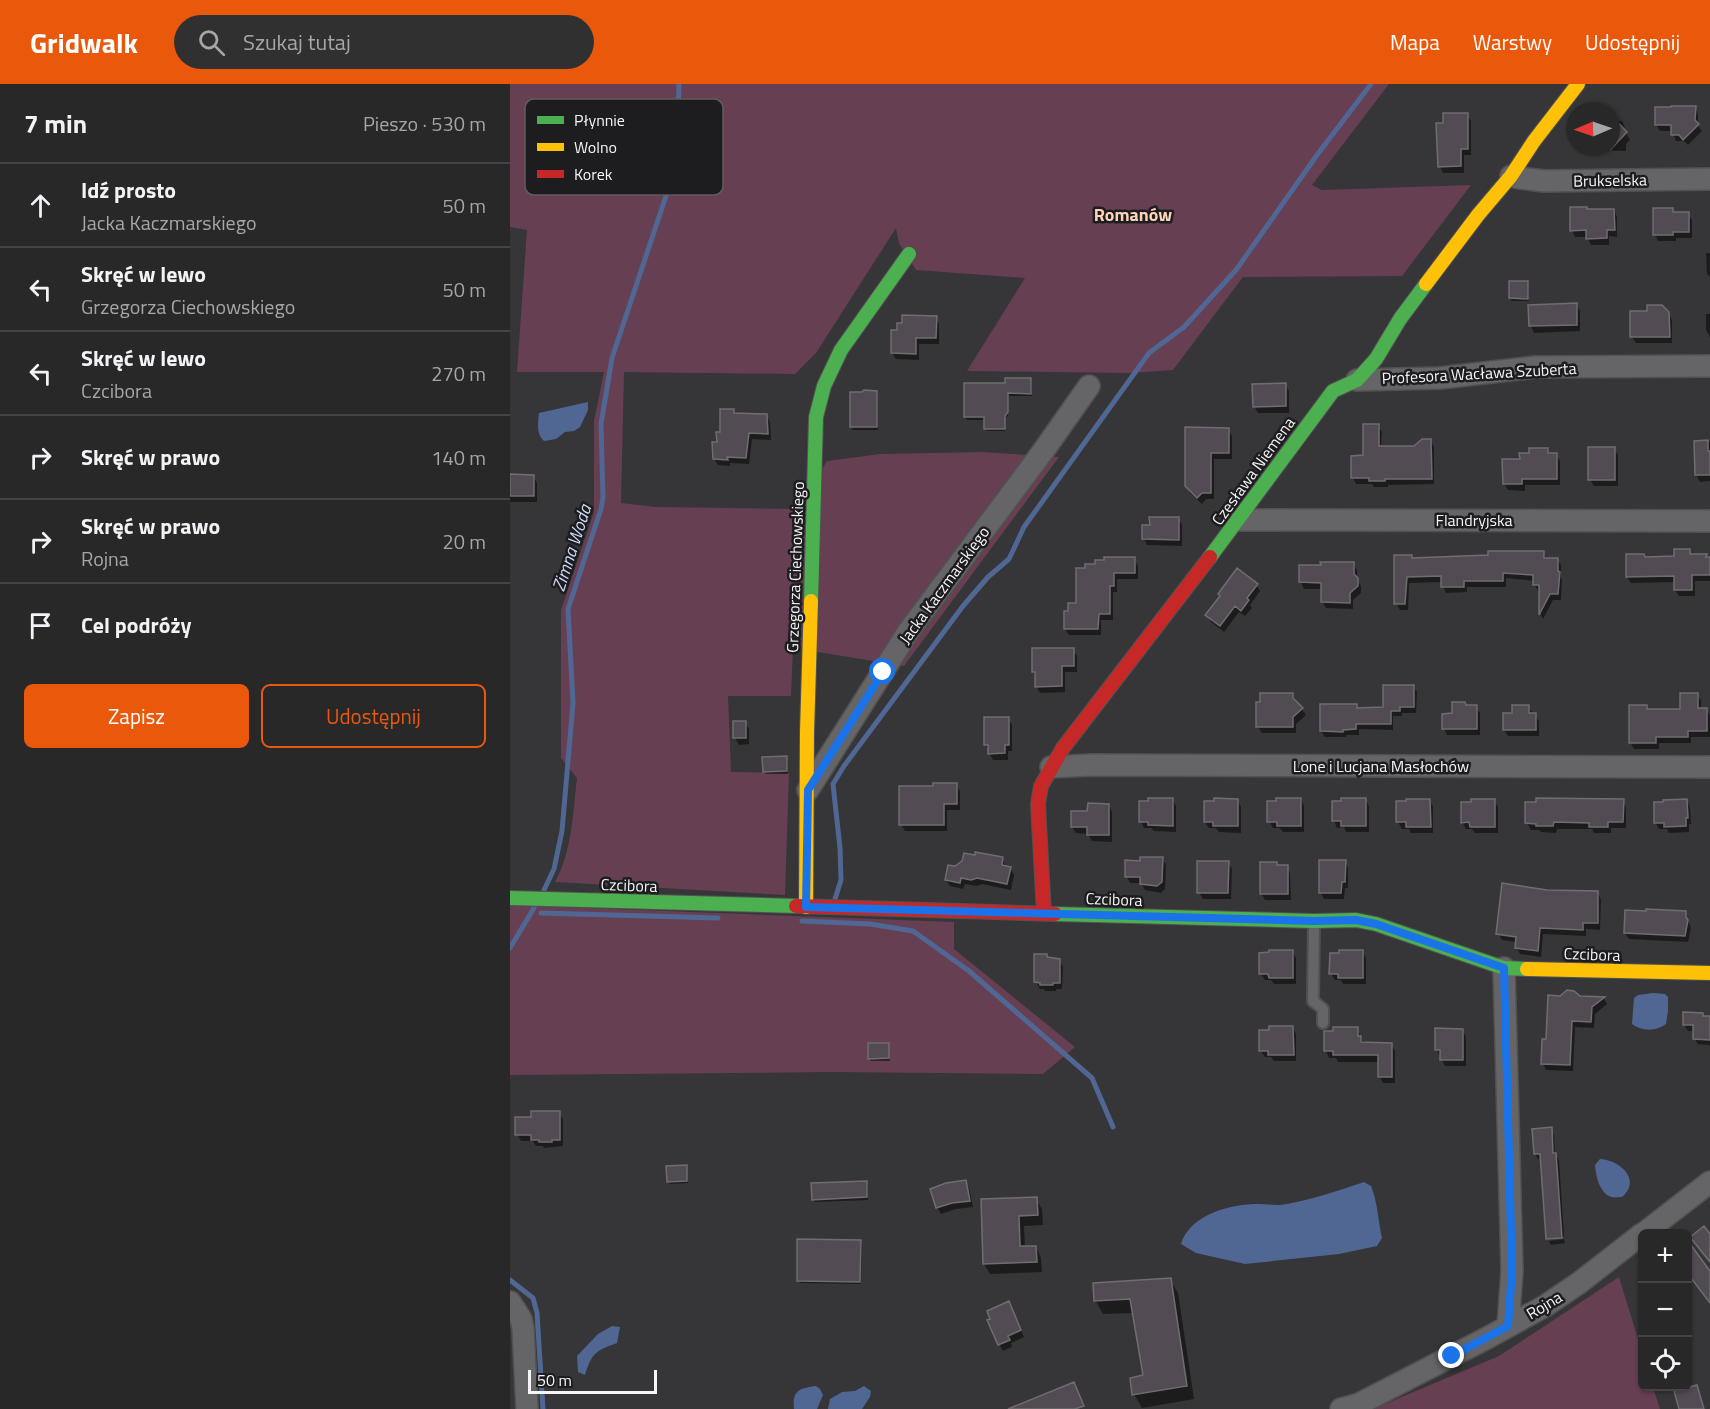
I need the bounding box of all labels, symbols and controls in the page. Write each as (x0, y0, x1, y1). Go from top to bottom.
search box (174, 15, 594, 69)
text: Gridwalk (30, 21, 138, 64)
text: Szukaj tutaj (243, 25, 351, 59)
icon: search (195, 26, 228, 59)
text: Mapa (1390, 26, 1440, 58)
text: Warstwy (1473, 26, 1552, 58)
text: Udostępnij (1585, 26, 1680, 58)
legend (525, 99, 723, 195)
north arrow (1566, 102, 1620, 156)
text: 7 min (24, 104, 87, 143)
text: Pieszo · 530 m (363, 108, 486, 139)
text: Płynnie (574, 108, 625, 132)
text: Wolno (574, 135, 617, 159)
text: Korek (574, 162, 613, 186)
street label: Brukselska (1573, 167, 1647, 193)
text: Idź prosto (81, 173, 176, 207)
icon: ahead (24, 189, 57, 222)
text: 50 m (442, 190, 486, 221)
district label: Romanów (1094, 201, 1172, 228)
text: Jacka Kaczmarskiego (81, 207, 257, 238)
text: Skręć w lewo (81, 257, 206, 291)
icon: left (24, 273, 57, 306)
text: 50 m (442, 274, 486, 305)
text: Grzegorza Ciechowskiego (81, 291, 295, 322)
text: Skręć w lewo (81, 341, 206, 375)
street label: Profesora Wacława Szuberta (1381, 356, 1577, 390)
icon: left (24, 357, 57, 390)
text: 270 m (431, 358, 486, 389)
text: Czcibora (81, 375, 152, 406)
street label: Czesława Niemena (1206, 412, 1300, 530)
text: Skręć w prawo (81, 440, 220, 474)
icon: right (24, 441, 57, 474)
text: 140 m (431, 442, 486, 473)
street label: Grzegorza Ciechowskiego (780, 481, 810, 653)
water label: Zimna Woda (545, 500, 599, 595)
street label: Flandryjska (1435, 508, 1513, 532)
text: Skręć w prawo (81, 509, 220, 543)
street label: Jacka Kaczmarskiego (893, 521, 995, 649)
icon: right (24, 525, 57, 558)
text: 20 m (442, 526, 486, 557)
text: Rojna (81, 543, 129, 574)
text: Cel podróży (81, 608, 191, 642)
icon: arrive (24, 609, 57, 642)
route start (869, 658, 895, 684)
button: Zapisz (24, 684, 249, 748)
button: Udostępnij (261, 684, 486, 748)
street label: Lone i Lucjana Masłochów (1293, 754, 1469, 778)
street label: Czcibora (600, 872, 658, 898)
street label: Czcibora (1085, 886, 1143, 912)
street label: Czcibora (1563, 941, 1621, 967)
map controls (1638, 1229, 1692, 1391)
button: + (1638, 1229, 1692, 1283)
button: − (1638, 1283, 1692, 1337)
street label: Rojna (1521, 1285, 1567, 1325)
button: locate (1638, 1337, 1692, 1391)
route end (1438, 1342, 1464, 1368)
scale bar (528, 1367, 657, 1394)
text: 50 m (537, 1368, 572, 1392)

